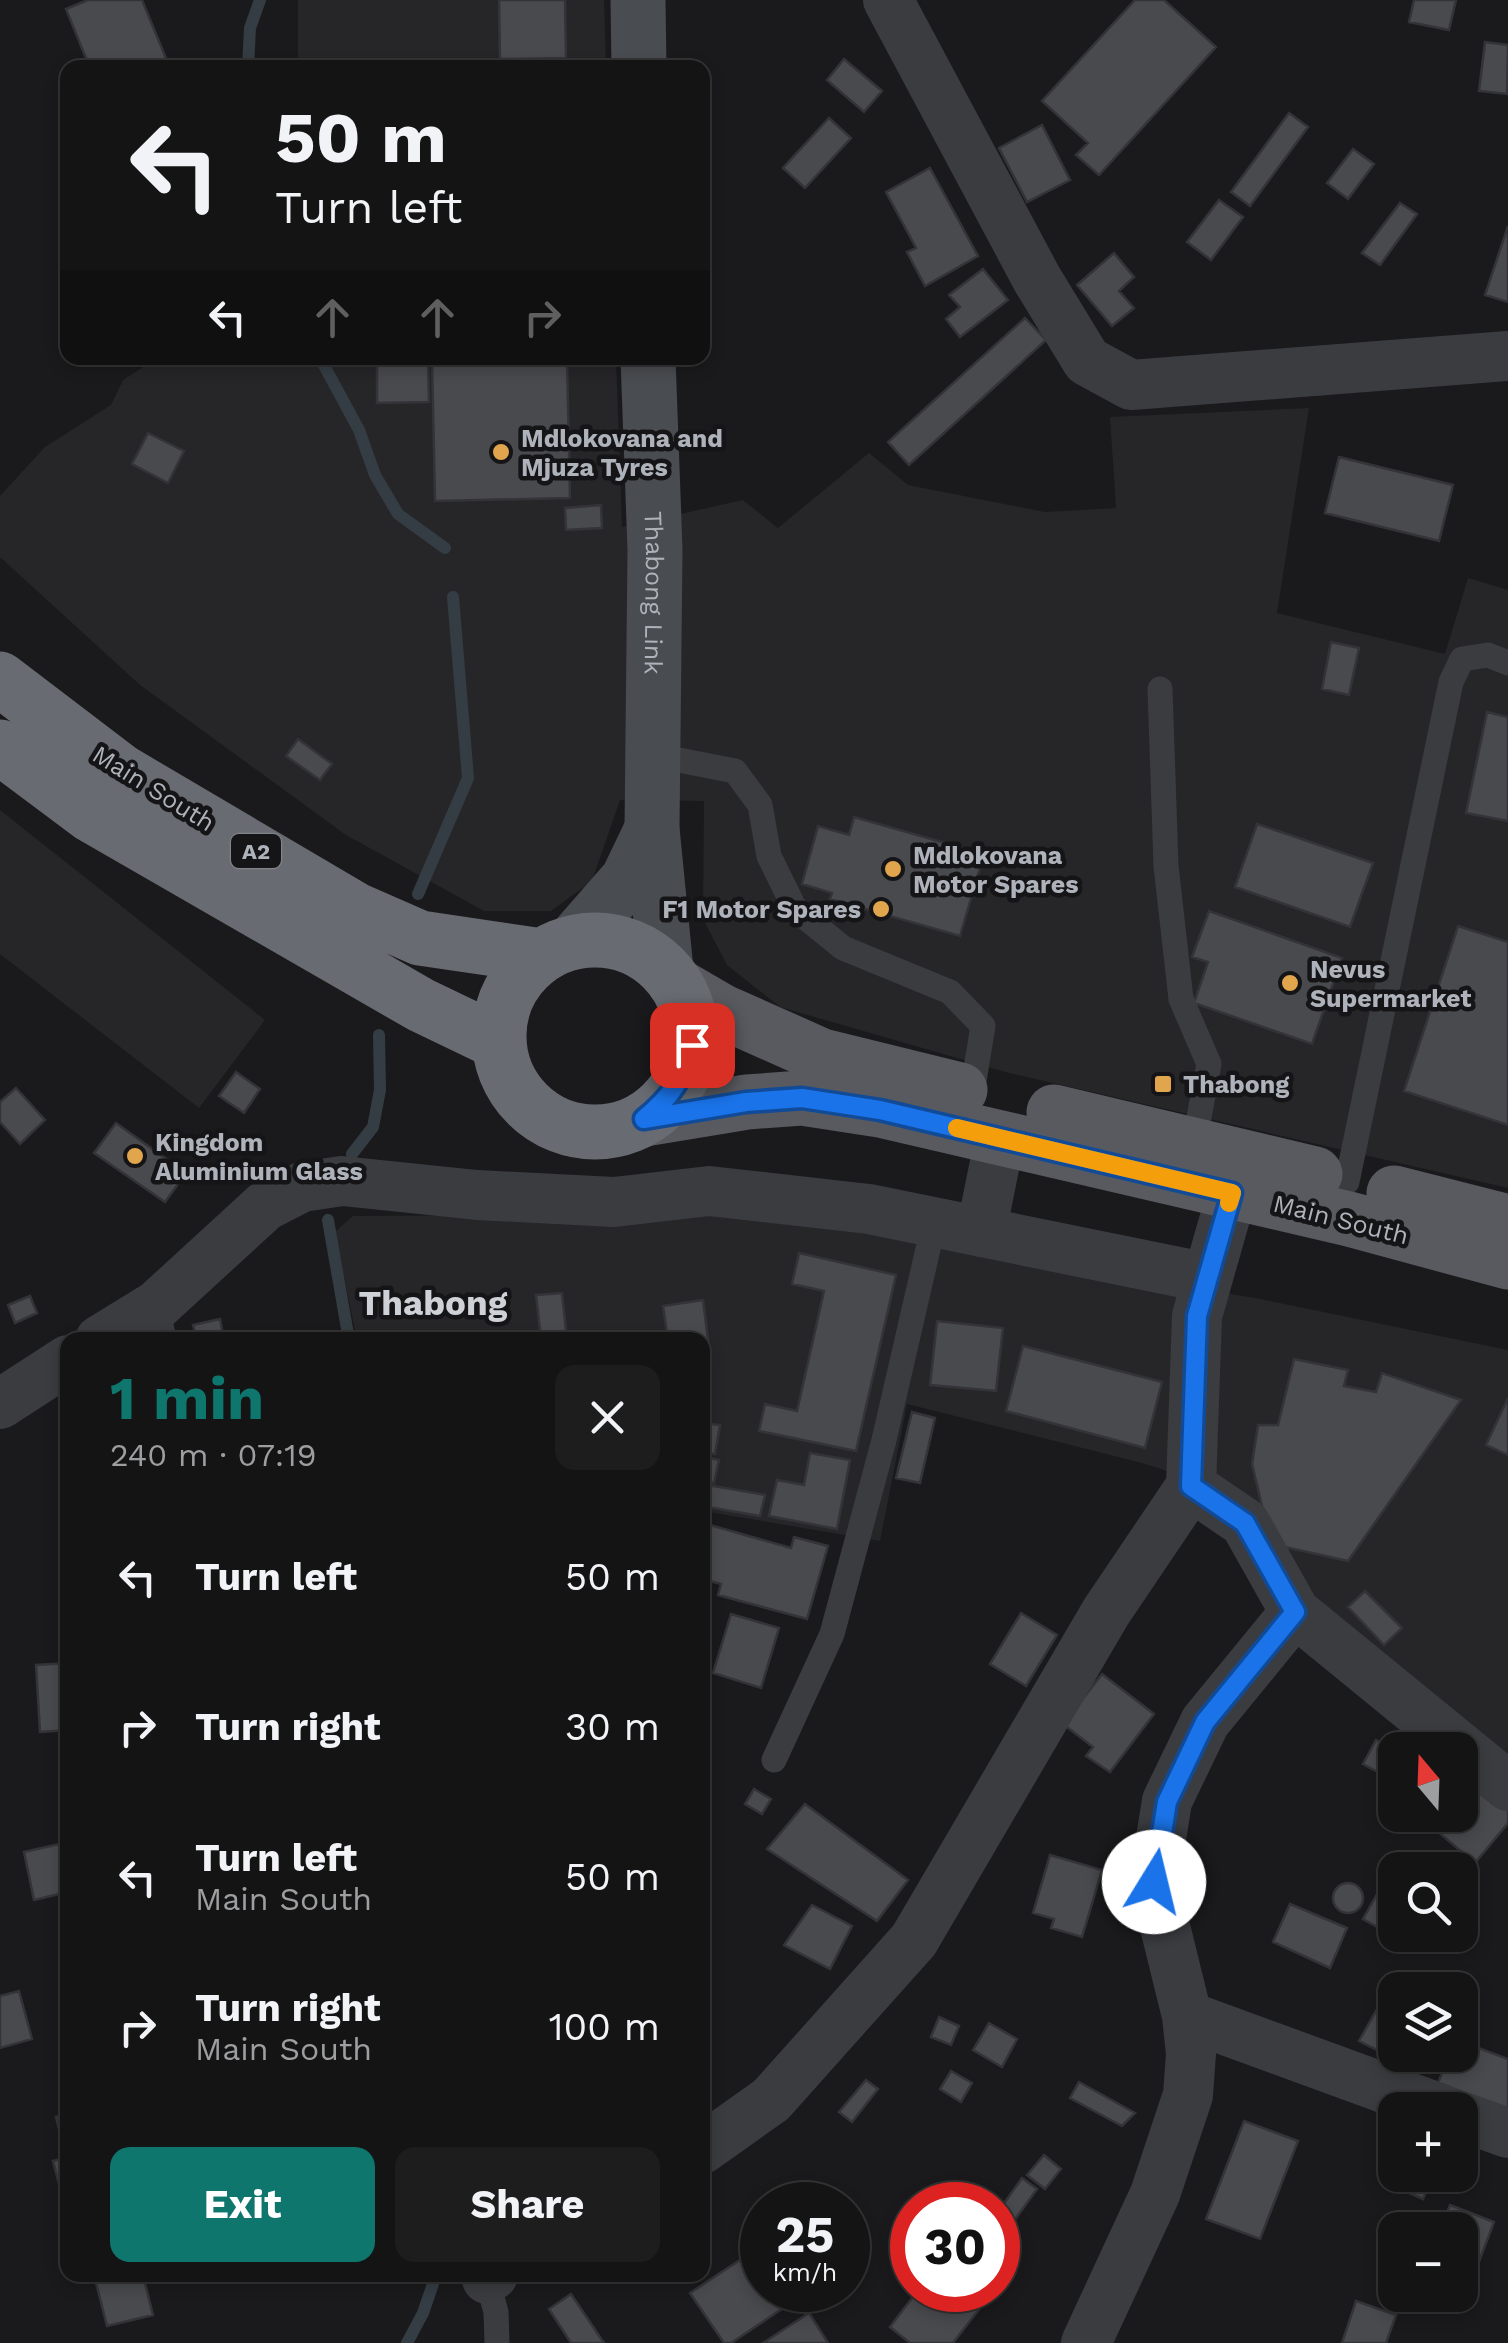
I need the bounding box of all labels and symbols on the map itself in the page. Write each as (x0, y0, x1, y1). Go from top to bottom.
place label: Mdlokovana and Mjuza Tyres (521, 424, 723, 482)
marker: Mdlokovana and Mjuza Tyres (490, 441, 512, 463)
street label: Thabong Link (639, 511, 669, 675)
street label: Main South (87, 739, 220, 837)
road number: A2 (231, 834, 281, 868)
place label: Mdlokovana Motor Spares (913, 841, 1078, 899)
marker: Mdlokovana Motor Spares (882, 858, 904, 880)
place label: F1 Motor Spares (662, 895, 861, 924)
marker: F1 Motor Spares (870, 898, 892, 920)
place label: Nevus Supermarket (1310, 955, 1471, 1013)
marker: Nevus Supermarket (1279, 972, 1301, 994)
pin (650, 1003, 735, 1088)
place label: Thabong (1183, 1070, 1289, 1099)
marker: Thabong (1152, 1073, 1174, 1095)
place label: Kingdom Aluminium Glass (155, 1128, 363, 1186)
marker: Kingdom Aluminium Glass (124, 1145, 146, 1167)
street label: Main South (1270, 1189, 1412, 1250)
district label: Thabong (359, 1282, 508, 1324)
north arrow (1378, 1732, 1478, 1832)
position arrow (1102, 1830, 1206, 1934)
speed limit sign: 30 (890, 2182, 1020, 2312)

